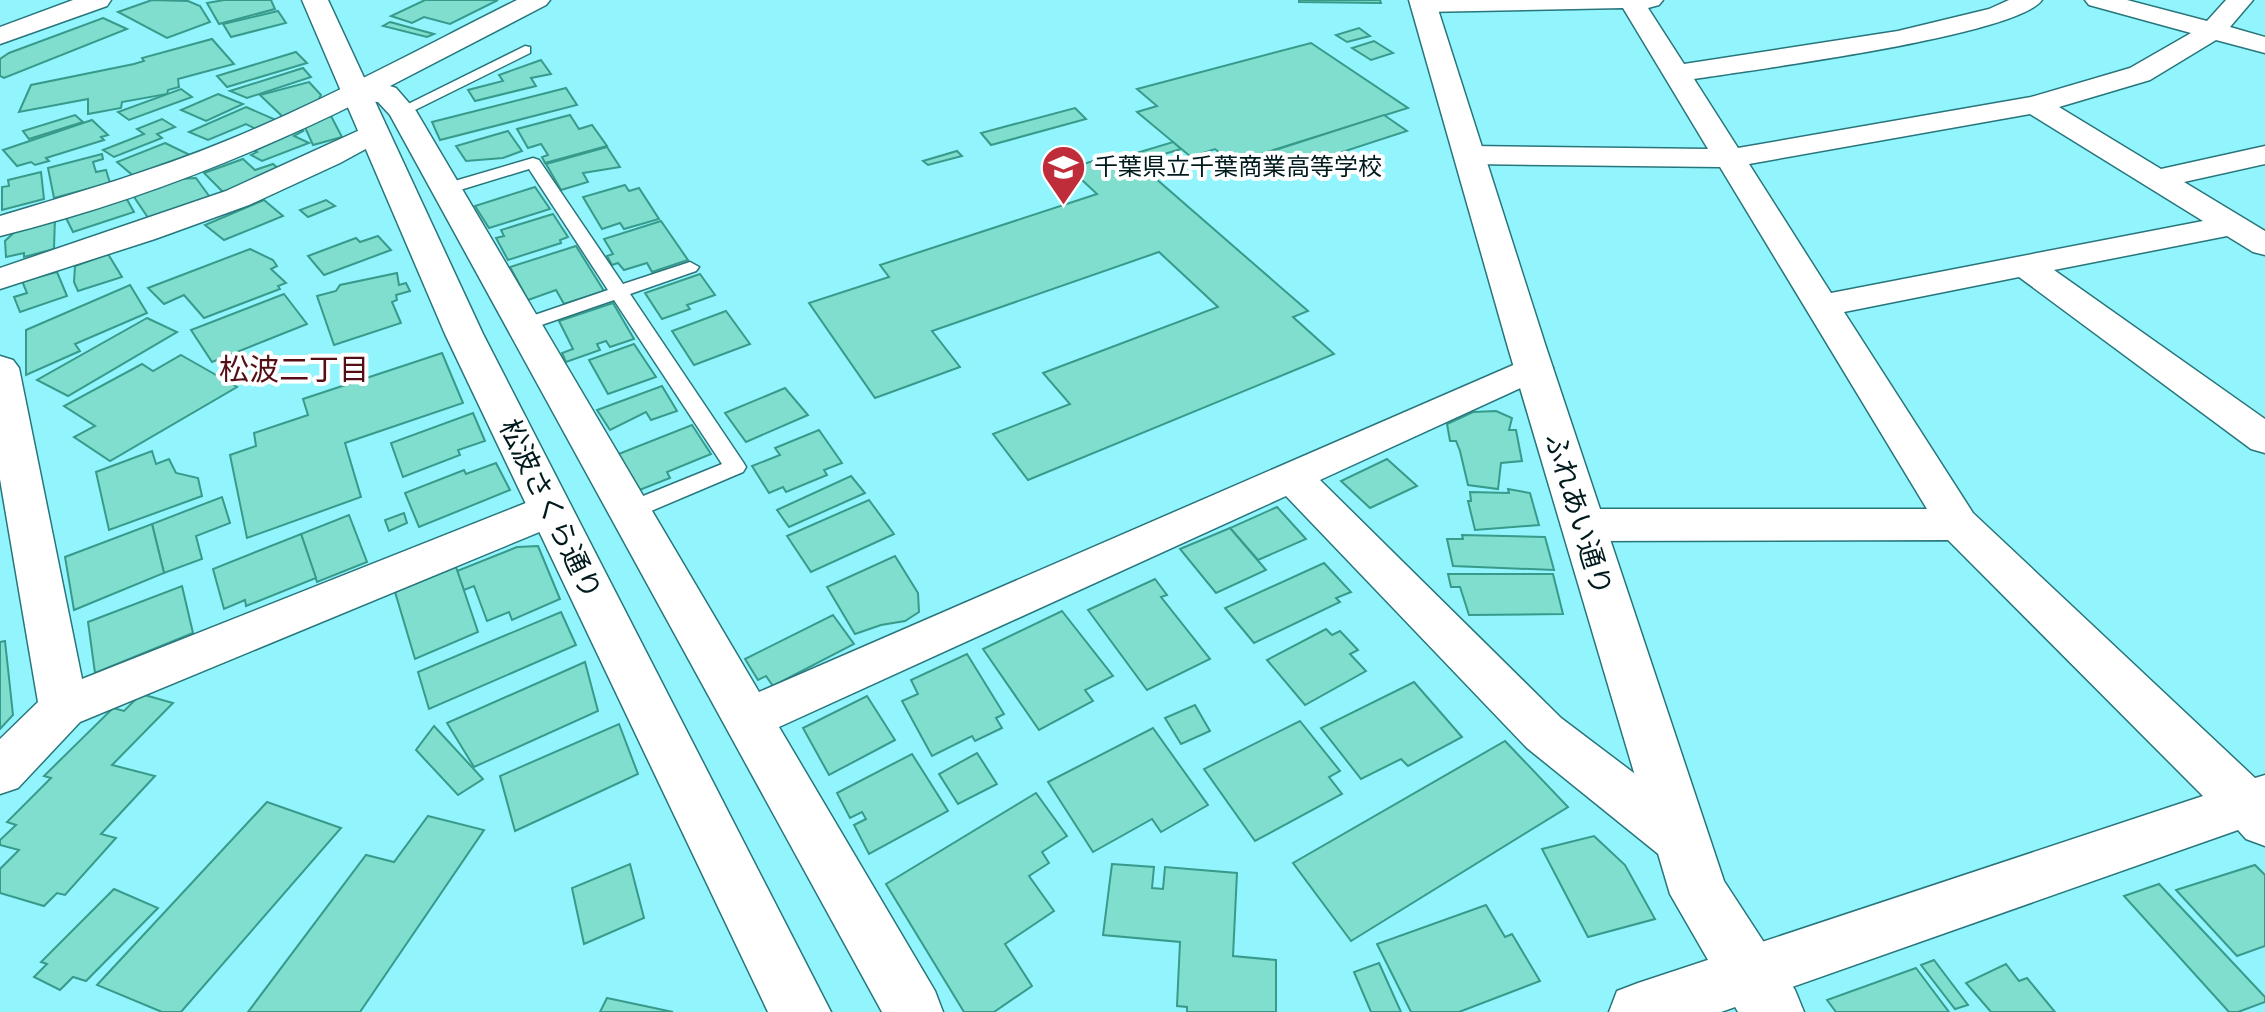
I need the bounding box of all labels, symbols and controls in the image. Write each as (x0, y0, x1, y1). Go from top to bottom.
school or university icon: 千葉県立千葉商業高等学校 (1039, 143, 1087, 206)
place label: 千葉県立千葉商業高等学校 (1094, 152, 1382, 182)
district label: 松波二丁目 (219, 352, 369, 389)
street label: 松波さくら通り (492, 414, 608, 605)
street label: ふれあい通り (1537, 429, 1619, 600)

